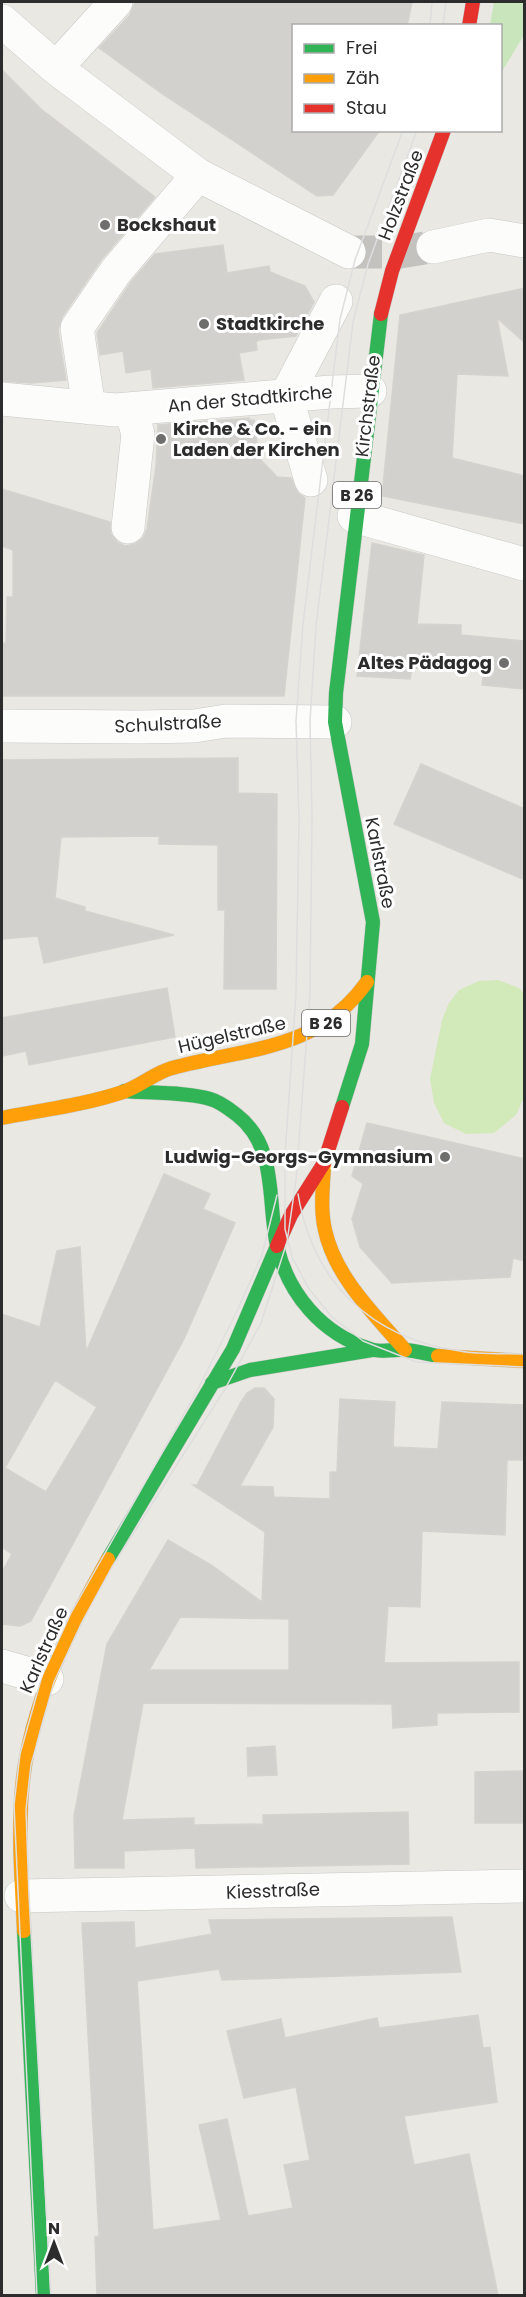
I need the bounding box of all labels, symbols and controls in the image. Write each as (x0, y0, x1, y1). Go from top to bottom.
legend (292, 24, 502, 132)
text: Frei (346, 35, 377, 60)
text: Zäh (346, 65, 379, 90)
text: Stau (346, 95, 387, 120)
street label: Holzstraße (372, 146, 429, 244)
place label: Bockshaut (117, 212, 216, 237)
marker: Bockshaut (98, 218, 112, 232)
place label: Stadtkirche (216, 311, 324, 336)
marker: Stadtkirche (197, 317, 211, 331)
street label: Kirchstraße (349, 353, 386, 458)
street label: An der Stadtkirche (167, 379, 333, 418)
place label: Kirche & Co. - ein Laden der Kirchen (173, 416, 340, 462)
marker: Kirche & Co. - ein Laden der Kirchen (154, 432, 168, 446)
road number: B 26 (333, 482, 381, 508)
place label: Altes Pädagog (357, 650, 492, 675)
marker: Altes Pädagog (497, 656, 511, 670)
street label: Schulstraße (114, 708, 222, 739)
street label: Karlstraße (359, 815, 402, 911)
street label: Hügelstraße (175, 1010, 288, 1059)
road number: B 26 (302, 1010, 350, 1036)
place label: Ludwig-Georgs-Gymnasium (165, 1144, 433, 1169)
marker: Ludwig-Georgs-Gymnasium (438, 1150, 452, 1164)
street label: Karlstraße (13, 1603, 74, 1697)
street label: Kiesstraße (226, 1876, 320, 1905)
north arrow (24, 2213, 84, 2273)
text: N (48, 2217, 60, 2240)

